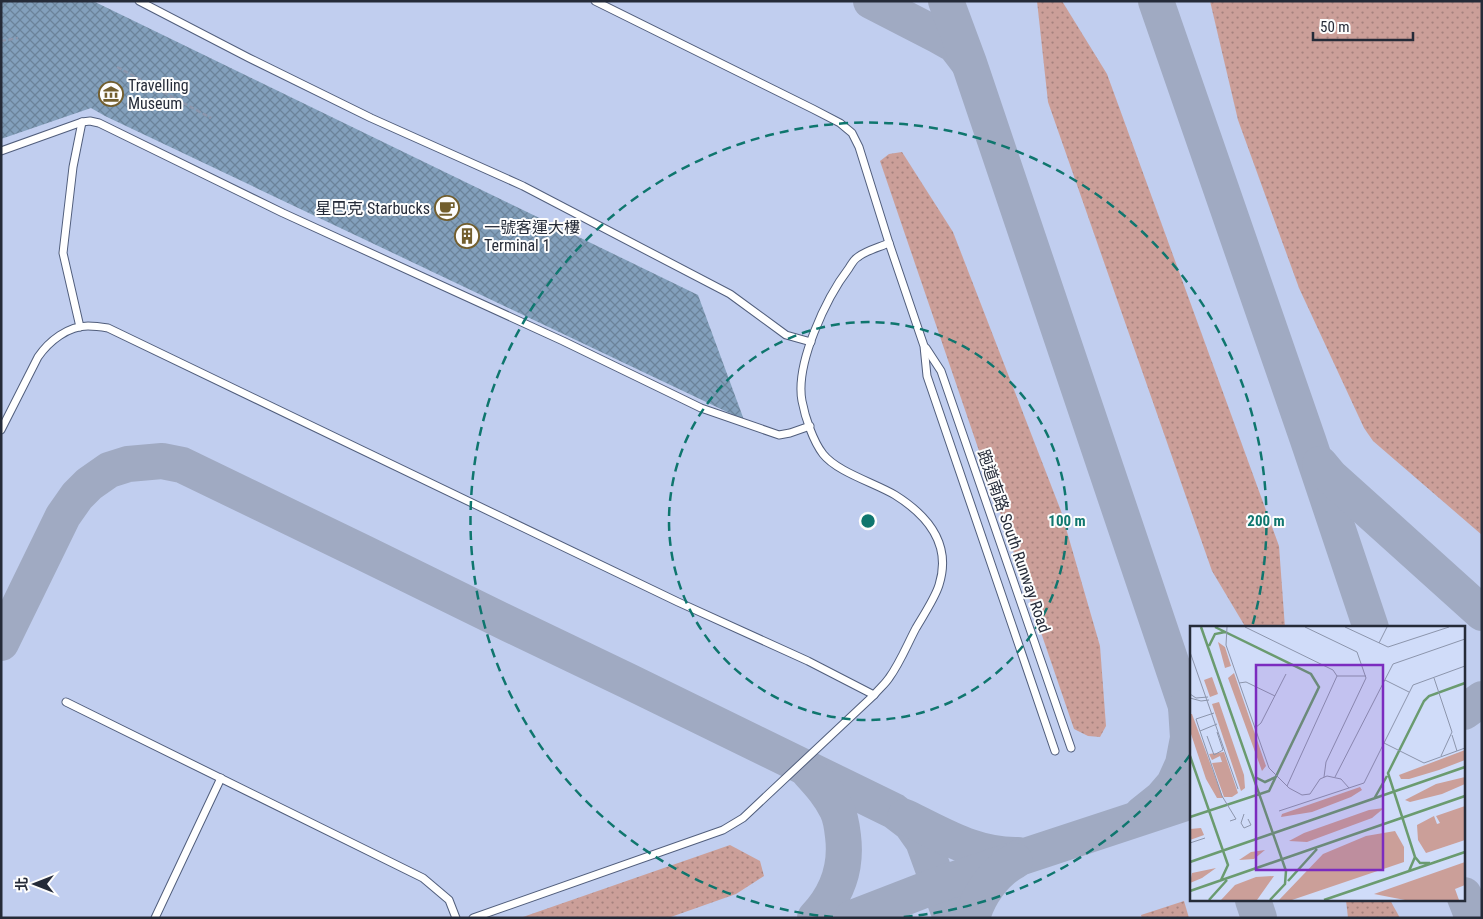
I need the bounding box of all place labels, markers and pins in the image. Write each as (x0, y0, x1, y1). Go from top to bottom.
place label: Travelling Museum (128, 76, 189, 113)
museum icon: Travelling Museum (98, 81, 124, 107)
cafe icon: 星巴克 Starbucks (434, 195, 460, 221)
place label: 星巴克 Starbucks (315, 199, 430, 218)
place label: 一號客運大樓 Terminal 1 (484, 218, 580, 255)
building icon: 一號客運大樓 Terminal 1 (454, 223, 480, 249)
centre of rings (859, 512, 877, 530)

